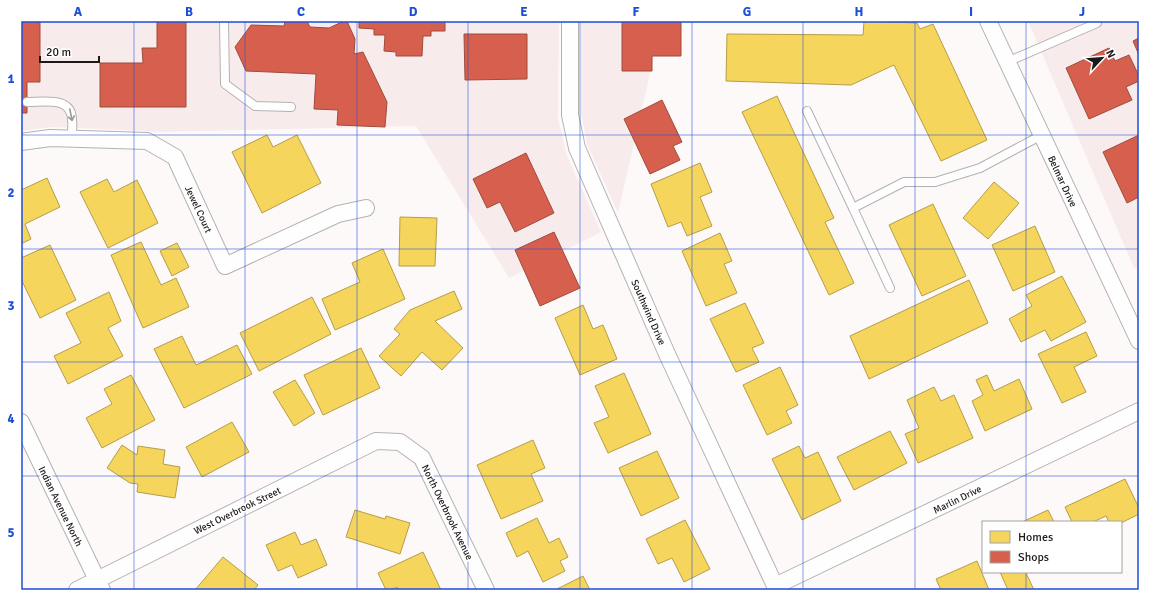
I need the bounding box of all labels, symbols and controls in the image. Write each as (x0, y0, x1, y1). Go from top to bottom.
text: A (74, 4, 83, 20)
text: B (185, 4, 193, 20)
text: C (297, 4, 305, 20)
text: D (409, 4, 418, 20)
text: E (520, 4, 528, 20)
text: F (633, 4, 640, 20)
text: G (743, 4, 751, 20)
text: H (855, 4, 863, 20)
text: I (969, 4, 973, 20)
text: J (1079, 4, 1085, 20)
scale bar (40, 38, 99, 64)
north arrow (1082, 38, 1122, 78)
text: 20 m (46, 45, 71, 60)
text: N (1103, 48, 1118, 60)
text: 1 (7, 71, 15, 87)
one-way arrow (67, 108, 75, 121)
street label: Belmar Drive (1045, 154, 1079, 209)
street label: Jewel Court (182, 184, 214, 235)
text: 2 (7, 185, 15, 201)
street label: Southwind Drive (628, 278, 668, 347)
text: 3 (7, 298, 15, 314)
text: 4 (7, 411, 15, 427)
street label: North Overbrook Avenue (419, 463, 475, 562)
street label: Indian Avenue North (36, 465, 85, 548)
street label: Marlin Drive (931, 483, 984, 517)
street label: West Overbrook Street (192, 484, 283, 537)
legend (982, 521, 1122, 573)
text: 5 (7, 525, 15, 541)
text: Homes (1018, 530, 1053, 545)
text: Shops (1018, 550, 1049, 565)

